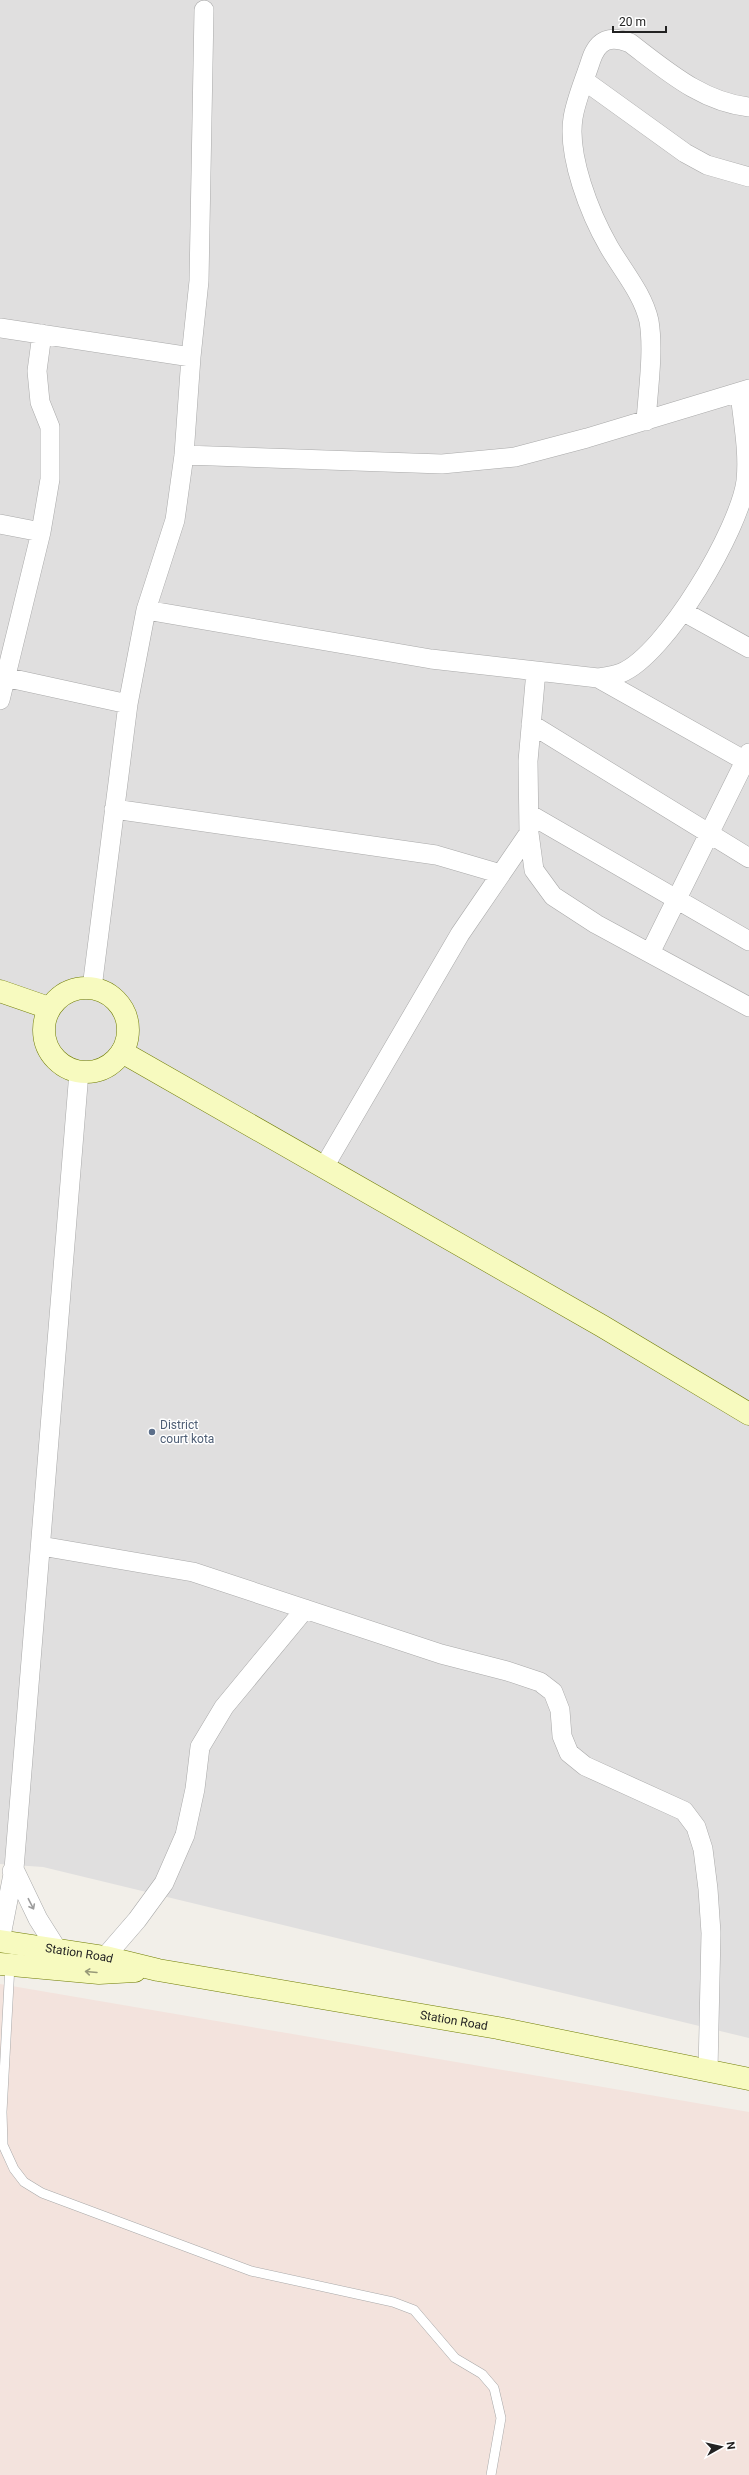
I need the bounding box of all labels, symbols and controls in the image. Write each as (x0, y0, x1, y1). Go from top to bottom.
scale bar (613, 8, 666, 34)
text: 20 m (619, 15, 646, 29)
place label: District court kota (160, 1418, 214, 1446)
marker: District court kota (147, 1427, 157, 1437)
one-way arrow (27, 1898, 35, 1910)
street label: Station Road (44, 1941, 114, 1966)
one-way arrow (85, 1968, 98, 1976)
street label: Station Road (419, 2008, 489, 2033)
north arrow (701, 2427, 741, 2467)
text: N (723, 2441, 737, 2451)

